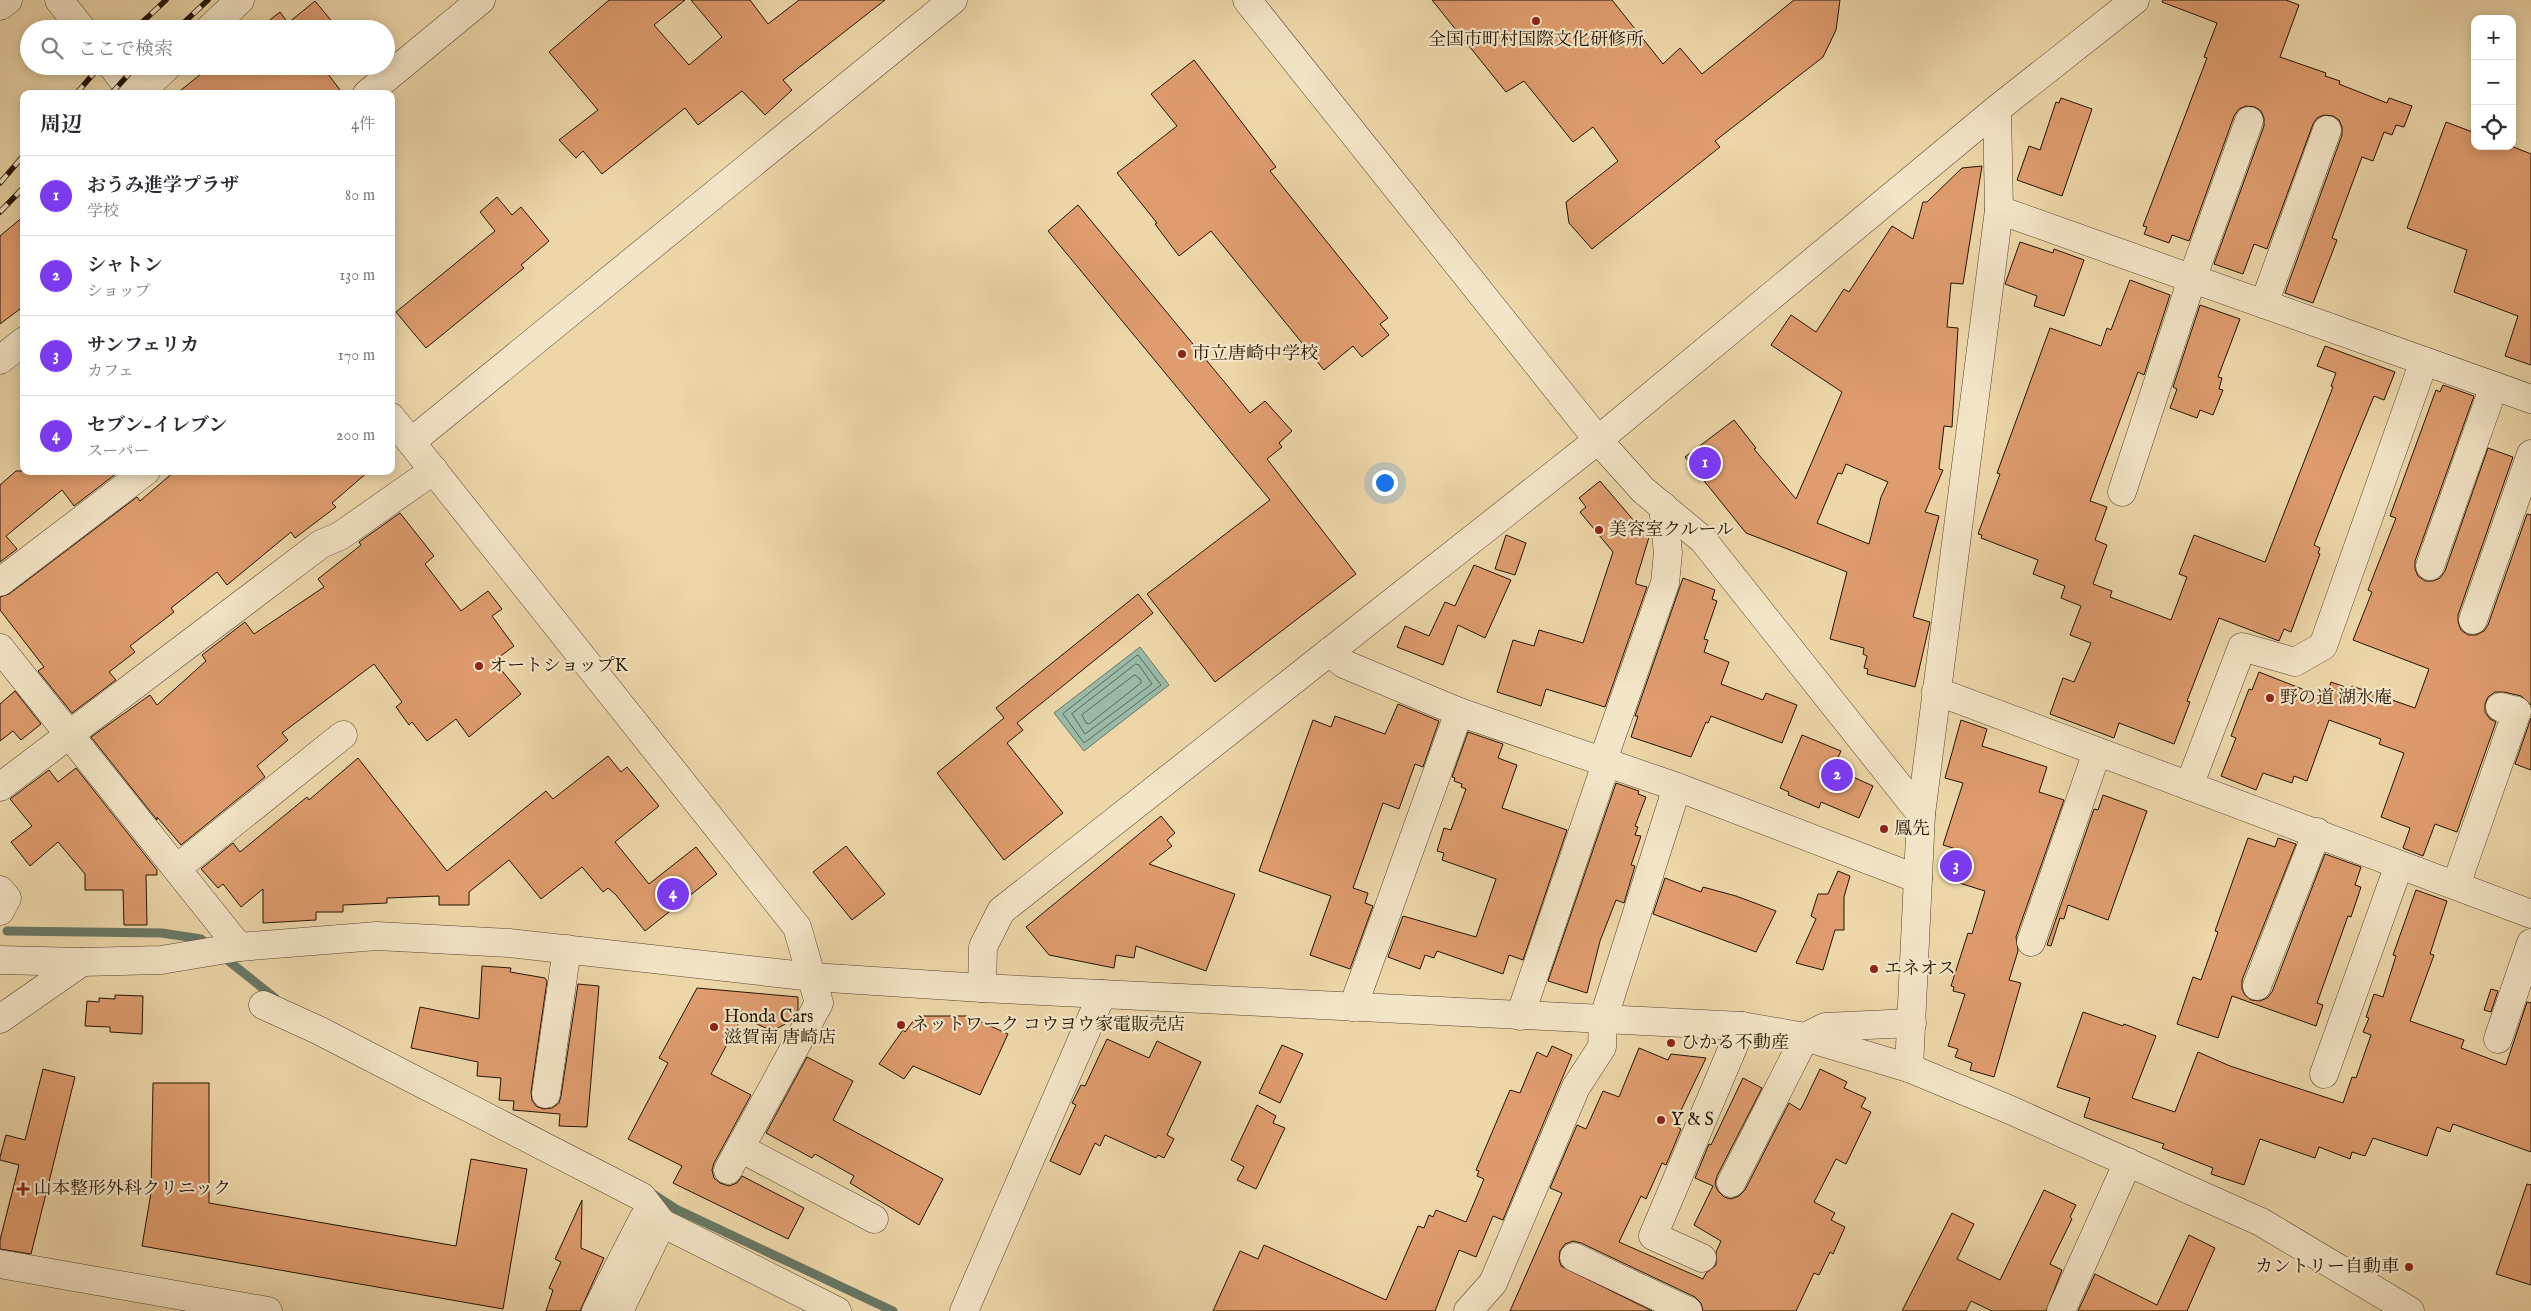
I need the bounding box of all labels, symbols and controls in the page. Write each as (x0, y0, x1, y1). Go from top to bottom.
marker: 全国市町村国際文化研修所 (1530, 15, 1542, 27)
map controls (2471, 15, 2516, 150)
button: + (2471, 15, 2516, 60)
search box (20, 20, 395, 75)
place label: 全国市町村国際文化研修所 (1428, 29, 1644, 52)
icon: search (38, 34, 66, 62)
text: ここで検索 (78, 38, 173, 62)
button: − (2471, 60, 2516, 105)
button: locate (2471, 105, 2516, 150)
text: 周辺 (40, 112, 82, 139)
text: 4件 (351, 115, 375, 135)
text: おうみ進学プラザ (87, 174, 239, 198)
text: 1 (53, 186, 59, 206)
text: 80 m (345, 186, 375, 206)
text: 学校 (87, 202, 119, 222)
text: シャトン (87, 254, 163, 278)
text: 2 (52, 266, 60, 286)
text: 130 m (339, 266, 375, 286)
text: ショップ (87, 282, 151, 302)
text: サンフェリカ (87, 334, 199, 358)
place label: 市立唐崎中学校 (1192, 343, 1318, 366)
text: 3 (53, 346, 59, 366)
text: 170 m (338, 346, 375, 366)
marker: 市立唐崎中学校 (1176, 348, 1188, 360)
text: カフェ (87, 362, 134, 382)
text: セブン-イレブン (87, 414, 227, 438)
text: 4 (52, 426, 60, 446)
text: 200 m (336, 426, 375, 446)
text: スーパー (87, 442, 149, 462)
pin: 1 (1689, 444, 1721, 482)
your location (1372, 470, 1398, 496)
place label: 美容室クルール (1609, 519, 1734, 542)
marker: 美容室クルール (1593, 524, 1605, 536)
place label: オートショップK (489, 655, 629, 678)
marker: オートショップK (473, 660, 485, 672)
place label: 野の道 湖水庵 (2280, 687, 2392, 710)
marker: 野の道 湖水庵 (2264, 692, 2276, 704)
pin: 2 (1821, 756, 1853, 794)
place label: 鳳先 (1894, 818, 1930, 841)
marker: 鳳先 (1878, 823, 1890, 835)
pin: 3 (1940, 847, 1972, 885)
pin: 4 (657, 875, 689, 913)
place label: エネオス (1884, 958, 1956, 981)
marker: エネオス (1868, 963, 1880, 975)
place label: Honda Cars 滋賀南 唐崎店 (724, 1006, 836, 1050)
place label: ネットワーク コウヨウ家電販売店 (911, 1014, 1185, 1037)
marker: ネットワーク コウヨウ家電販売店 (895, 1019, 907, 1031)
marker: Honda Cars 滋賀南 唐崎店 (708, 1021, 720, 1033)
place label: ひかる不動産 (1681, 1032, 1789, 1055)
marker: ひかる不動産 (1665, 1037, 1677, 1049)
place label: Y & S (1671, 1109, 1714, 1132)
marker: Y & S (1655, 1114, 1667, 1126)
place label: 山本整形外科クリニック (34, 1178, 231, 1201)
marker: 山本整形外科クリニック (16, 1182, 30, 1196)
place label: カントリー自動車 (2255, 1256, 2399, 1279)
marker: カントリー自動車 (2403, 1261, 2415, 1273)

